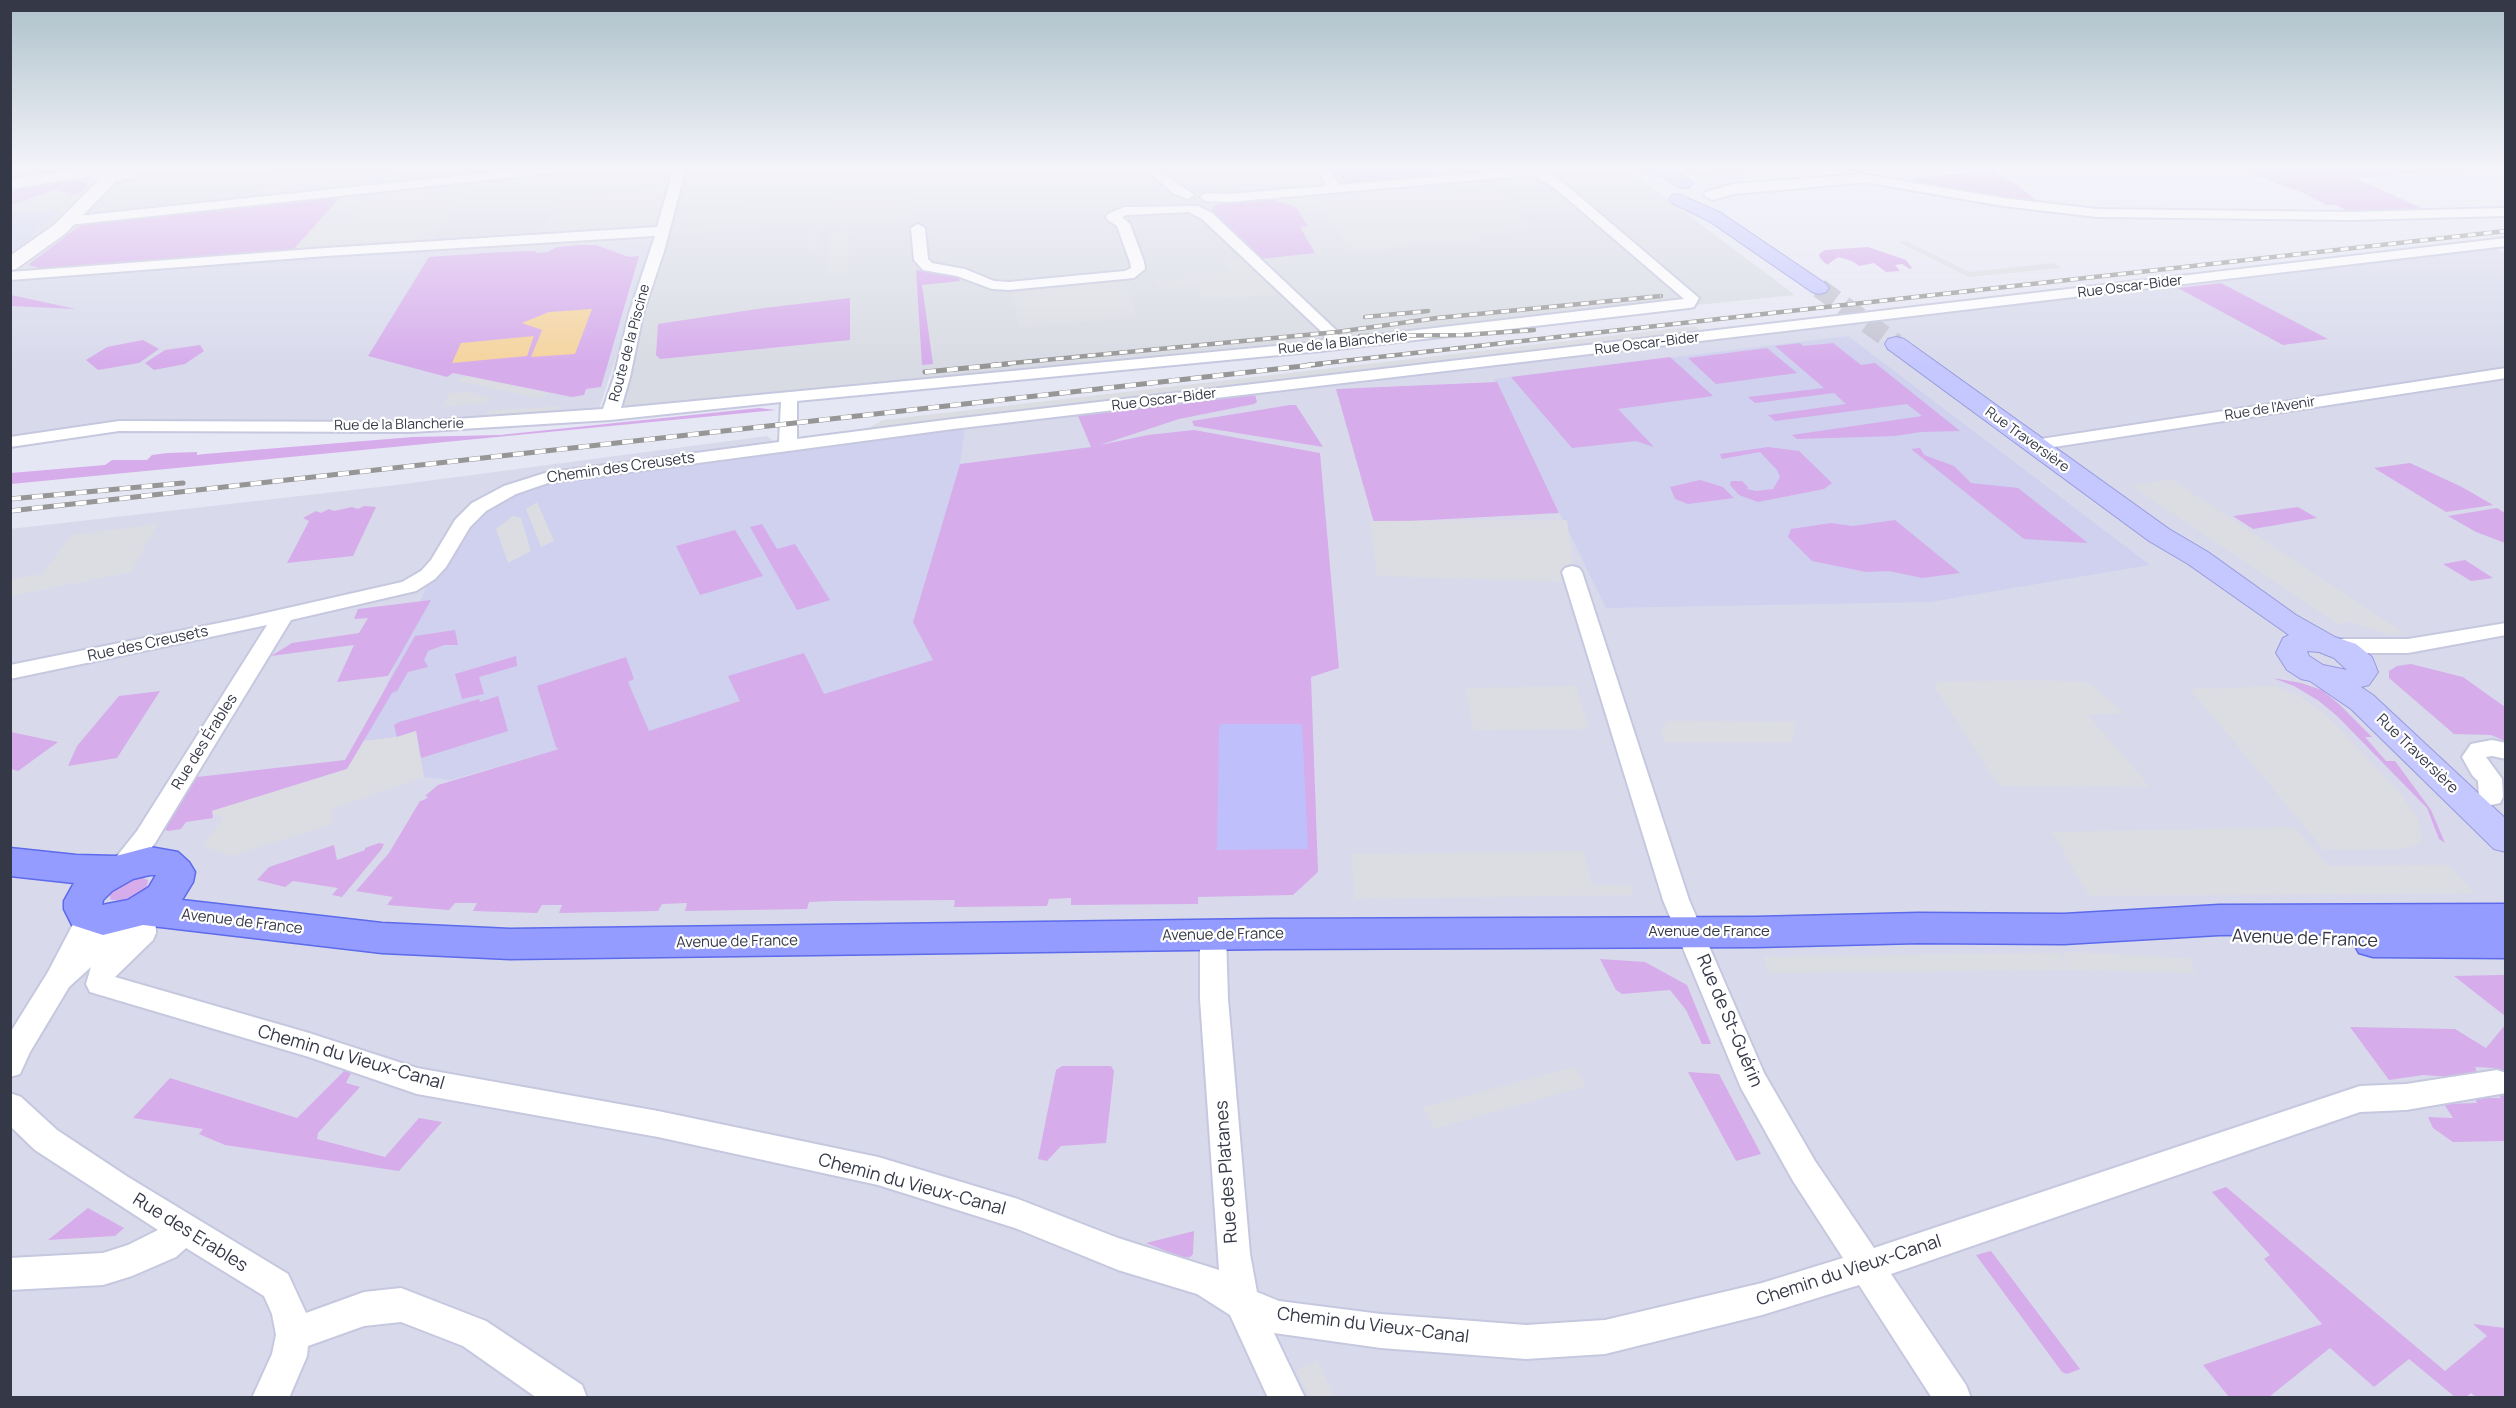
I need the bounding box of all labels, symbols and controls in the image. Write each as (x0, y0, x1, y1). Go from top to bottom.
street label: Rue Oscar-Bider (2077, 272, 2183, 302)
street label: Route de la Piscine (606, 282, 654, 404)
street label: Rue de la Blancherie (1278, 328, 1408, 358)
street label: Rue Oscar-Bider (1594, 329, 1700, 359)
street label: Rue Oscar-Bider (1111, 385, 1217, 415)
street label: Rue de l'Avenir (2224, 394, 2316, 424)
street label: Rue Traversière (1982, 404, 2072, 476)
street label: Rue de la Blancherie (334, 415, 464, 435)
street label: Chemin des Creusets (546, 449, 696, 487)
street label: Rue des Creusets (86, 622, 210, 666)
street label: Rue des Érables (168, 691, 242, 793)
street label: Rue Traversière (2372, 710, 2462, 798)
street label: Avenue de France (181, 906, 303, 938)
street label: Avenue de France (1648, 923, 1770, 941)
street label: Avenue de France (1162, 925, 1284, 945)
street label: Avenue de France (2232, 926, 2378, 952)
street label: Avenue de France (676, 932, 798, 952)
street label: Rue de St-Guérin (1691, 951, 1767, 1091)
street label: Chemin du Vieux-Canal (255, 1021, 447, 1095)
street label: Rue des Platanes (1211, 1100, 1243, 1244)
street label: Chemin du Vieux-Canal (816, 1150, 1008, 1220)
street label: Rue des Erables (128, 1189, 252, 1277)
street label: Chemin du Vieux-Canal (1754, 1231, 1944, 1311)
street label: Chemin du Vieux-Canal (1276, 1304, 1470, 1348)

